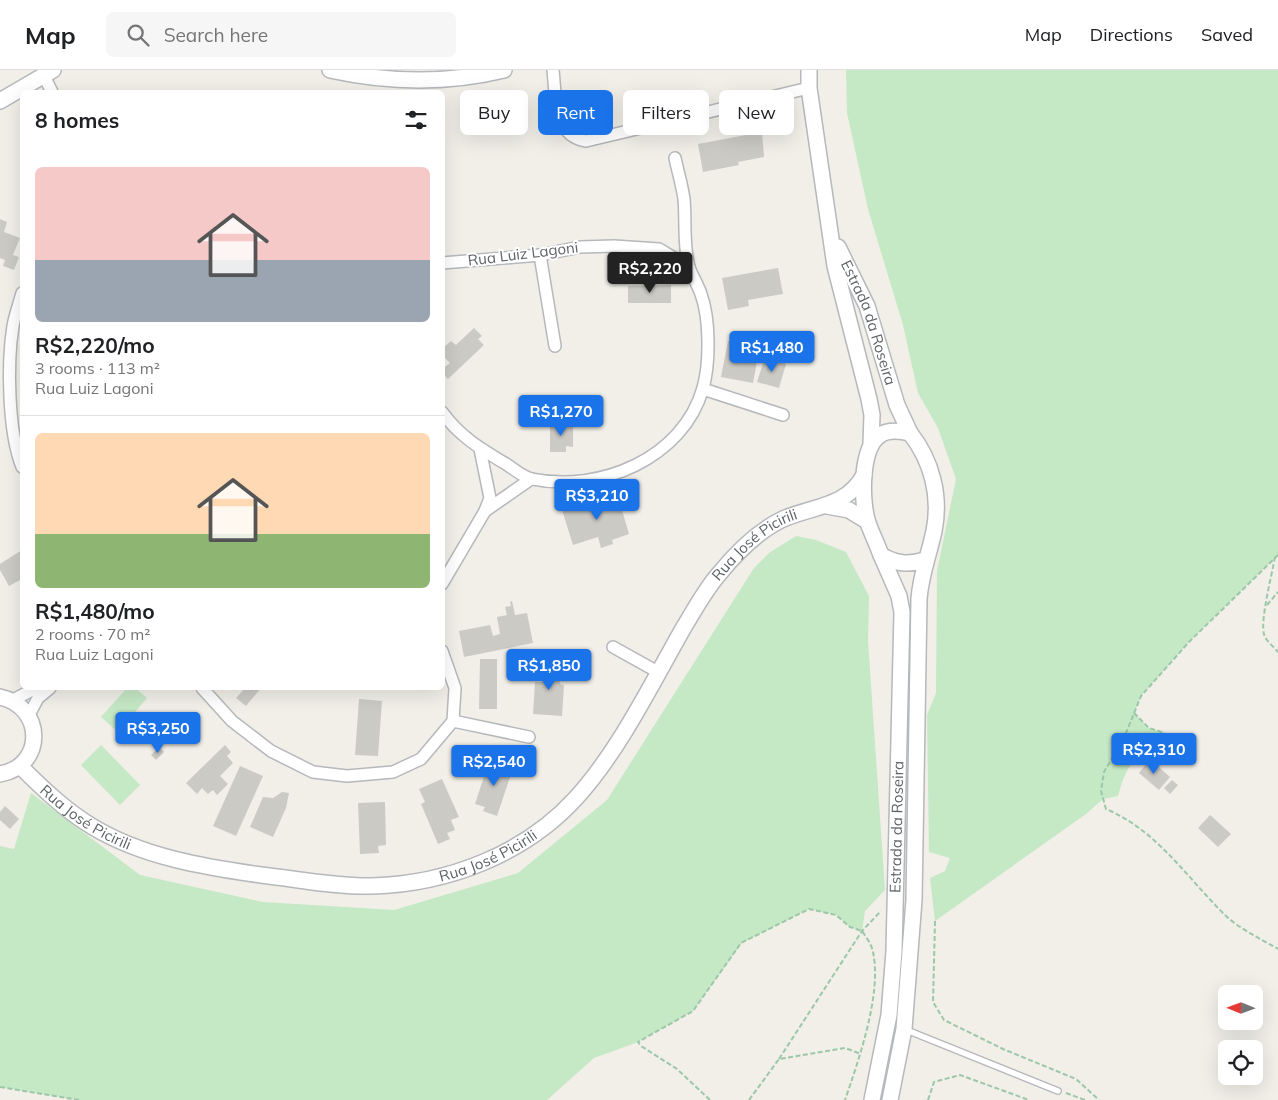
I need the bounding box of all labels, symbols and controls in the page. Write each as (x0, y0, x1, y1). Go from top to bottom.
search box (106, 12, 456, 57)
text: Map (25, 20, 76, 50)
icon: search (124, 21, 152, 49)
text: Search here (164, 23, 268, 47)
text: Map (1025, 23, 1062, 46)
text: Directions (1090, 23, 1173, 46)
text: Saved (1201, 23, 1253, 46)
chip: Buy (460, 90, 528, 135)
chip: Rent (538, 90, 613, 135)
chip: Filters (623, 90, 709, 135)
chip: New (719, 90, 794, 135)
icon: filters (402, 106, 430, 134)
text: 8 homes (35, 107, 119, 133)
icon: home (188, 200, 278, 290)
street label: Rua Luiz Lagoni (467, 237, 579, 270)
pin: R$2,220 (604, 252, 696, 294)
street label: Estrada da Roseira (837, 257, 900, 387)
text: R$2,220 (618, 258, 682, 278)
pin: R$1,480 (726, 330, 818, 373)
text: R$2,220/mo (35, 332, 155, 358)
text: R$1,480 (740, 337, 804, 357)
text: 3 rooms · 113 m² (35, 358, 160, 378)
text: Rua Luiz Lagoni (35, 378, 153, 398)
pin: R$1,270 (515, 394, 607, 437)
text: R$1,270 (529, 401, 593, 421)
icon: home (188, 465, 278, 555)
pin: R$3,210 (551, 478, 643, 521)
text: R$3,210 (565, 485, 629, 505)
street label: Rua José Picirili (707, 504, 799, 584)
text: R$1,480/mo (35, 598, 155, 624)
text: 2 rooms · 70 m² (35, 624, 150, 644)
text: Rua Luiz Lagoni (35, 644, 153, 664)
pin: R$1,850 (503, 648, 595, 691)
text: R$1,850 (517, 655, 581, 675)
pin: R$3,250 (112, 712, 204, 754)
text: R$3,250 (126, 718, 190, 738)
pin: R$2,310 (1108, 732, 1200, 775)
text: R$2,310 (1122, 739, 1186, 759)
pin: R$2,540 (448, 744, 540, 787)
text: R$2,540 (462, 751, 526, 771)
street label: Estrada da Roseira (885, 761, 907, 893)
street label: Rua José Picirili (36, 780, 134, 854)
street label: Rua José Picirili (437, 825, 540, 886)
north arrow (1218, 985, 1262, 1030)
map controls (1218, 985, 1263, 1085)
button: locate (1218, 1040, 1263, 1085)

